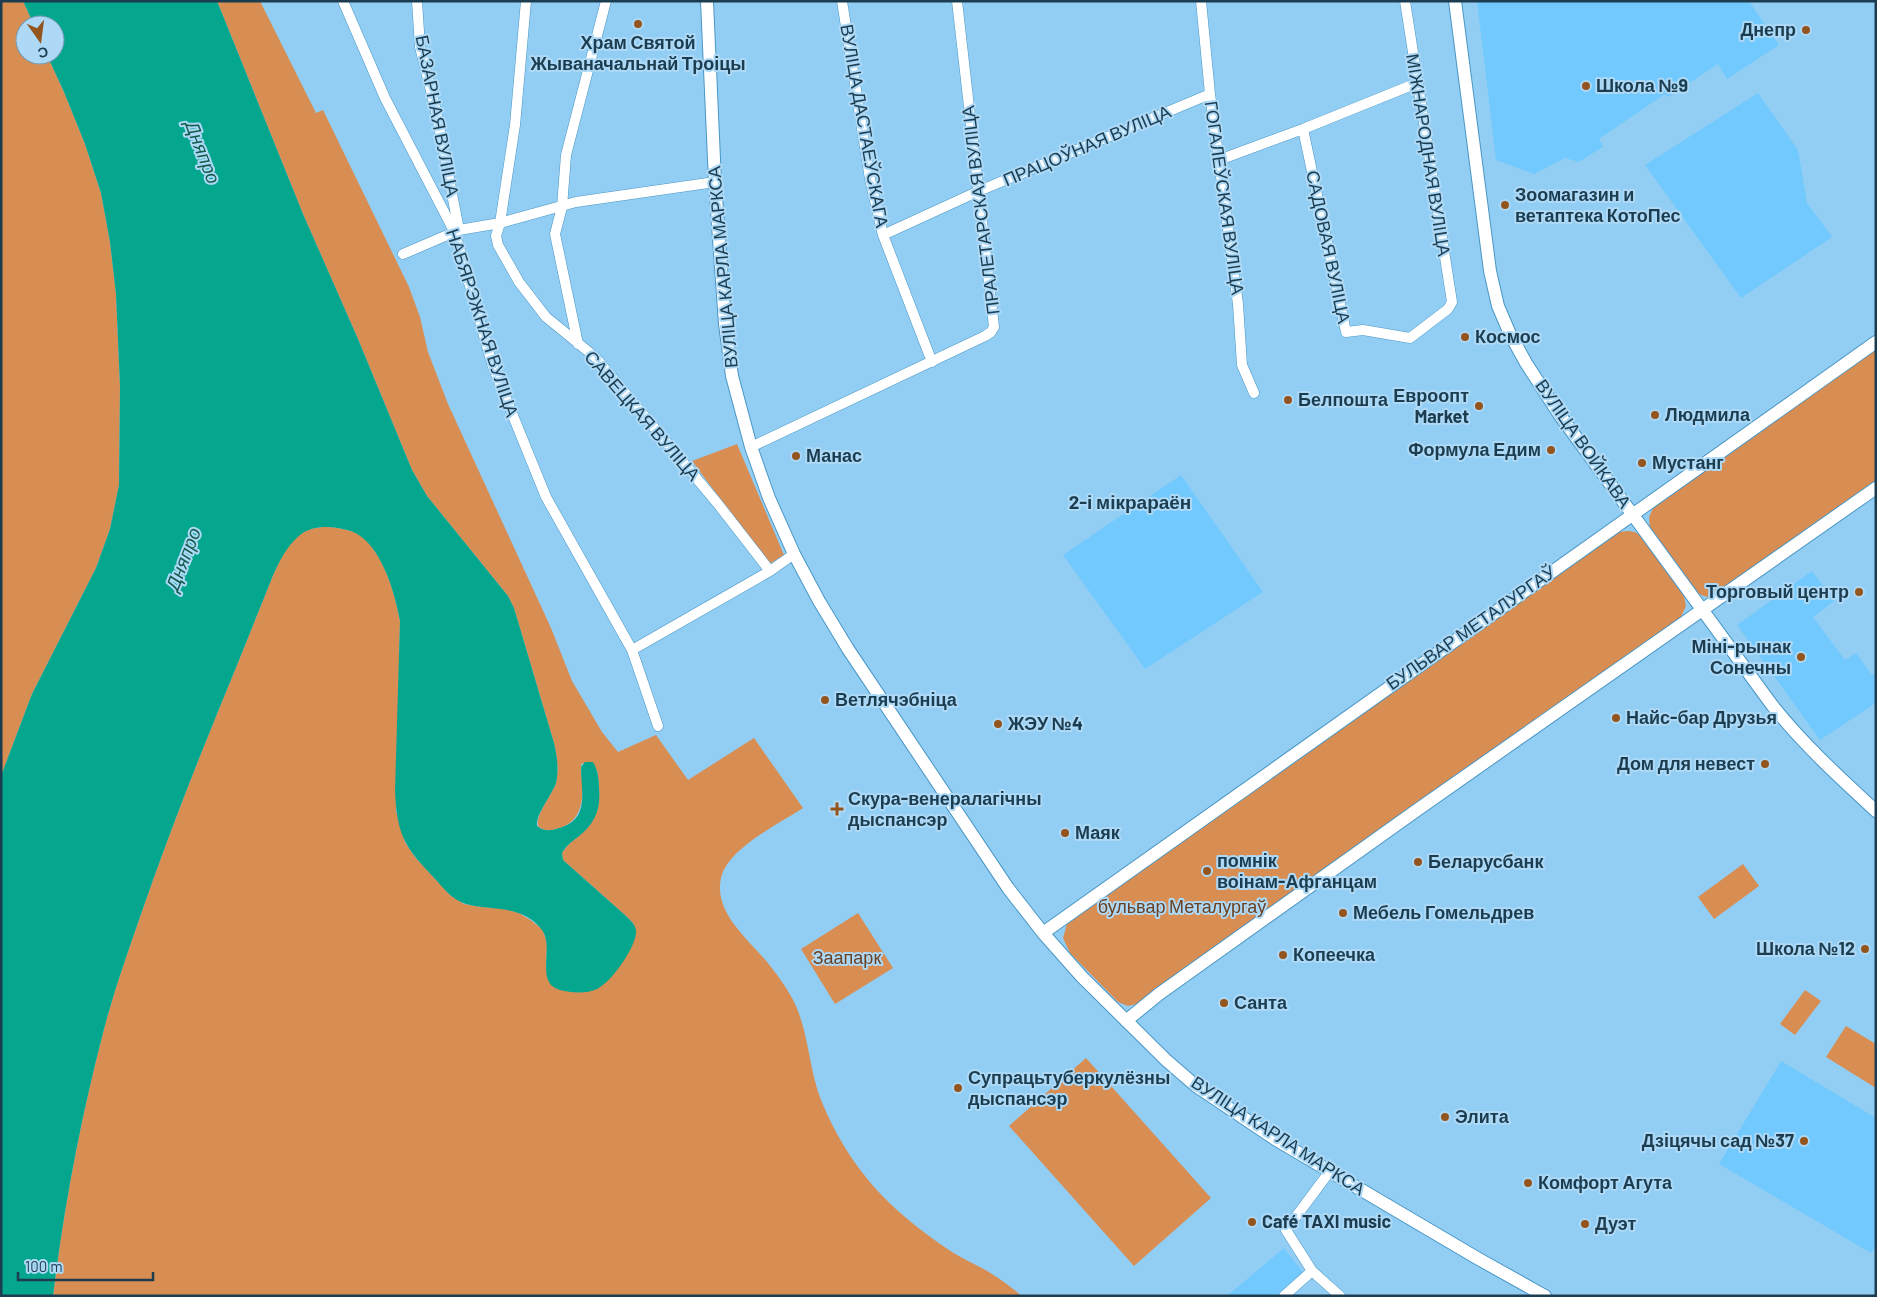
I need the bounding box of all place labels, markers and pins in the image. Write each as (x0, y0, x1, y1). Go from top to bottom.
marker: Храм Святой Жываначальнай Троіцы (632, 18, 644, 30)
place label: Днепр (1740, 18, 1796, 40)
marker: Днепр (1800, 24, 1812, 36)
place label: Храм Святой Жываначальнай Троіцы (529, 31, 746, 74)
place label: Школа №9 (1596, 74, 1688, 96)
marker: Школа №9 (1580, 80, 1592, 92)
place label: Зоомагазин и ветаптека КотоПес (1515, 183, 1681, 226)
marker: Зоомагазин и ветаптека КотоПес (1499, 199, 1511, 211)
place label: Космос (1475, 325, 1541, 347)
marker: Космос (1459, 331, 1471, 343)
place label: Евроопт Market (1393, 384, 1469, 427)
place label: Белпошта (1298, 388, 1389, 410)
marker: Белпошта (1282, 394, 1294, 406)
marker: Евроопт Market (1473, 400, 1485, 412)
place label: Людмила (1665, 403, 1751, 425)
marker: Людмила (1649, 409, 1661, 421)
place label: Формула Едим (1408, 438, 1541, 460)
place label: Манас (806, 444, 862, 466)
marker: Формула Едим (1545, 444, 1557, 456)
marker: Манас (790, 450, 802, 462)
place label: Мустанг (1652, 451, 1724, 473)
marker: Мустанг (1636, 457, 1648, 469)
place label: Торговый центр (1706, 580, 1849, 602)
marker: Торговый центр (1853, 586, 1865, 598)
place label: Міні-рынак Сонечны (1692, 635, 1792, 678)
marker: Міні-рынак Сонечны (1795, 651, 1807, 663)
place label: Ветлячэбніца (835, 688, 958, 710)
marker: Ветлячэбніца (819, 694, 831, 706)
place label: Найс-бар Друзья (1626, 706, 1777, 728)
place label: ЖЭУ №4 (1007, 712, 1083, 734)
marker: Найс-бар Друзья (1610, 712, 1622, 724)
marker: ЖЭУ №4 (992, 718, 1004, 730)
place label: Дом для невест (1617, 752, 1755, 774)
marker: Дом для невест (1759, 758, 1771, 770)
place label: Скура-венералагічны дыспансэр (848, 787, 1042, 830)
marker: Скура-венералагічны дыспансэр (830, 802, 844, 816)
place label: Маяк (1075, 821, 1121, 843)
marker: Маяк (1059, 827, 1071, 839)
place label: помнік воінам-Афганцам (1217, 849, 1377, 892)
place label: Беларусбанк (1428, 850, 1544, 872)
marker: Беларусбанк (1412, 856, 1424, 868)
marker: помнік воінам-Афганцам (1201, 865, 1213, 877)
place label: Мебель Гомельдрев (1353, 901, 1534, 923)
marker: Мебель Гомельдрев (1337, 907, 1349, 919)
place label: Школа №12 (1756, 937, 1855, 959)
place label: Копеечка (1293, 943, 1376, 965)
marker: Школа №12 (1859, 943, 1871, 955)
marker: Копеечка (1277, 949, 1289, 961)
place label: Санта (1234, 991, 1288, 1013)
marker: Санта (1218, 997, 1230, 1009)
place label: Супрацьтуберкулёзны дыспансэр (968, 1066, 1170, 1109)
marker: Супрацьтуберкулёзны дыспансэр (952, 1082, 964, 1094)
place label: Элита (1455, 1105, 1510, 1127)
marker: Элита (1439, 1111, 1451, 1123)
place label: Дзіцячы сад №37 (1642, 1129, 1794, 1151)
marker: Дзіцячы сад №37 (1798, 1135, 1810, 1147)
place label: Комфорт Агута (1538, 1171, 1673, 1193)
marker: Комфорт Агута (1522, 1177, 1534, 1189)
place label: Café TAXI music (1262, 1210, 1392, 1232)
place label: Дуэт (1595, 1212, 1637, 1234)
marker: Café TAXI music (1246, 1216, 1258, 1228)
marker: Дуэт (1579, 1218, 1591, 1230)

